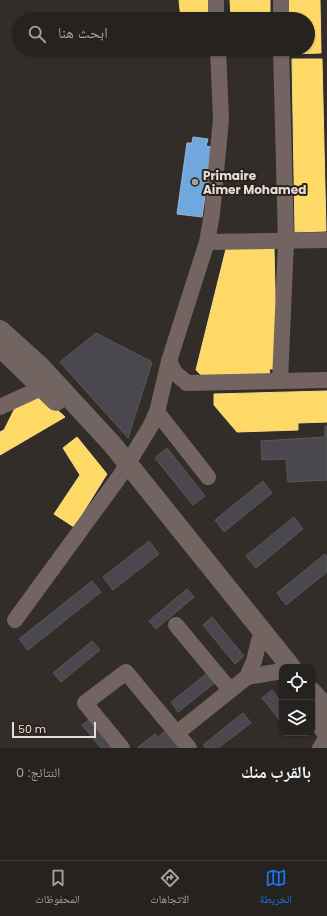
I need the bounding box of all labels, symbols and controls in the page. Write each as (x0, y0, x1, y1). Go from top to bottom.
search box (12, 12, 315, 56)
text: ابحث هنا (58, 22, 108, 43)
icon: search (26, 23, 48, 45)
place label: Primaire Aimer Mohamed (203, 167, 306, 198)
marker: Primaire Aimer Mohamed (190, 177, 200, 187)
map controls (279, 664, 315, 736)
button: locate (279, 664, 315, 700)
button: layers (279, 700, 315, 736)
scale bar (12, 720, 96, 739)
text: 50 m (18, 721, 46, 737)
text: بالقرب منك (241, 760, 311, 784)
text: النتائج: 0 (16, 763, 60, 782)
tab: المحفوظات (35, 867, 80, 910)
tab: الاتجاهات (150, 867, 189, 910)
tab: الخريطة (259, 867, 292, 910)

